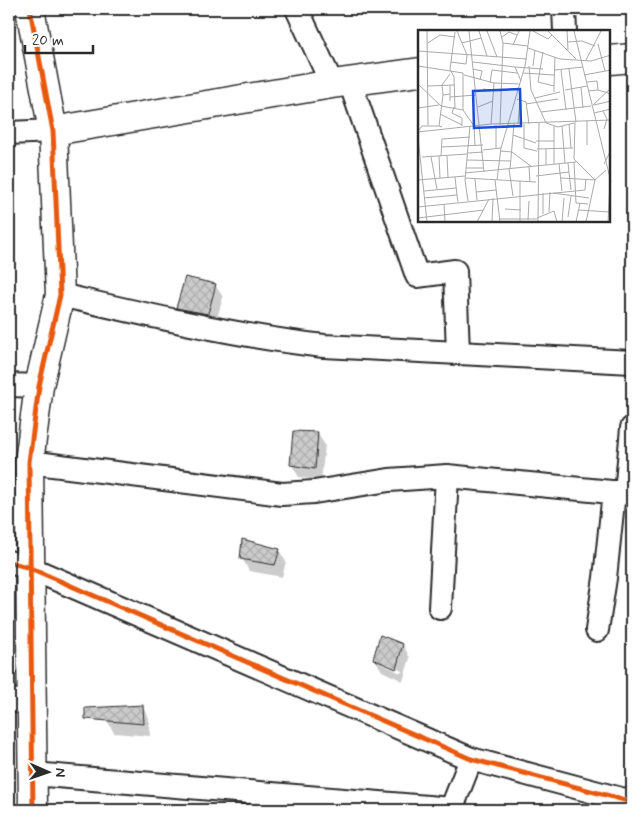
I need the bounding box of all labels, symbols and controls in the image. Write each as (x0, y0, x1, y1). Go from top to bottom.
scale bar (25, 22, 92, 54)
inset map (418, 30, 611, 222)
text: 20 m (32, 31, 64, 51)
north arrow (22, 746, 72, 796)
text: N (51, 767, 69, 777)

